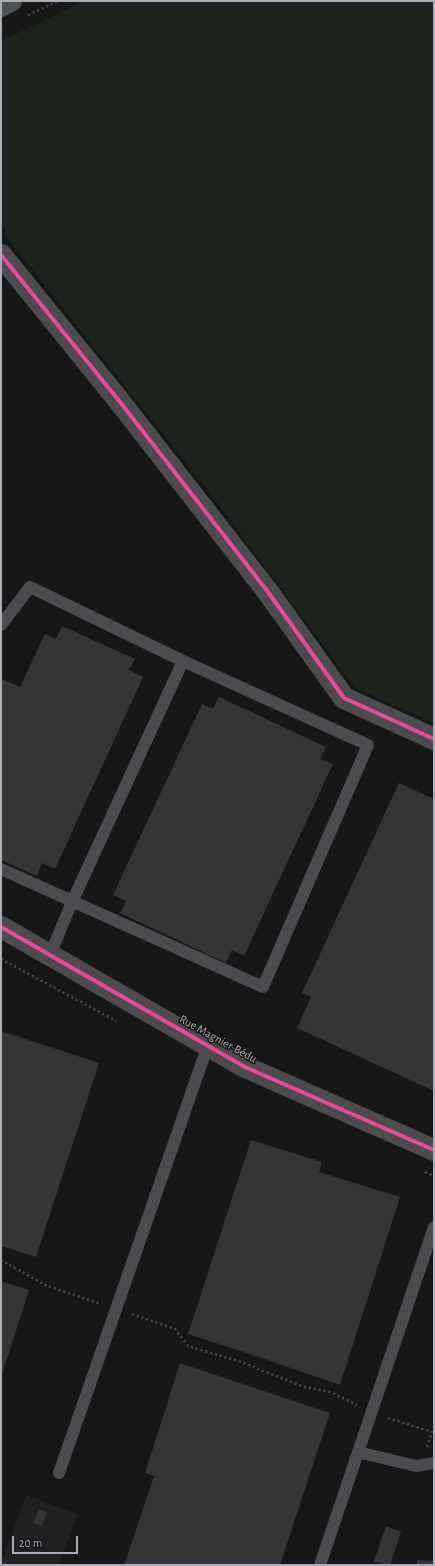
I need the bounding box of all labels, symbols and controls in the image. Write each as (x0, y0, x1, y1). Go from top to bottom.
street label: Rue Magnier-Bédu (177, 1012, 259, 1066)
scale bar (14, 1528, 80, 1554)
text: 20 m (19, 1537, 42, 1549)

